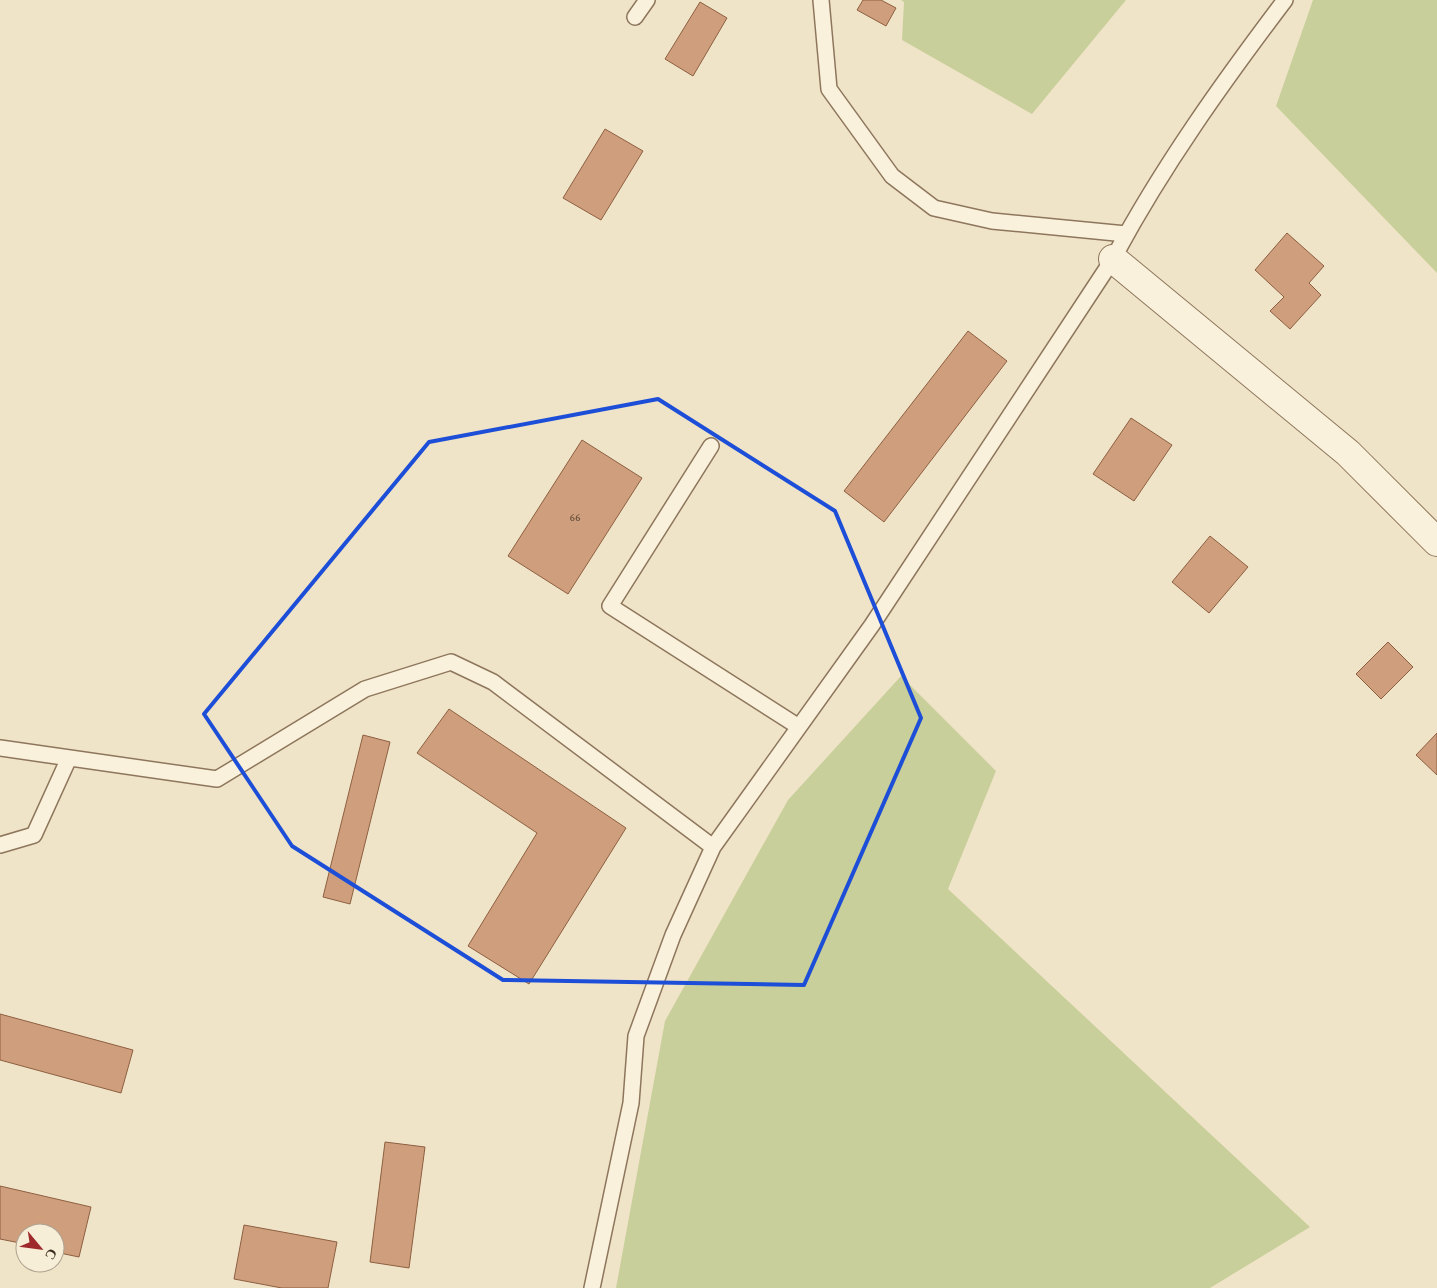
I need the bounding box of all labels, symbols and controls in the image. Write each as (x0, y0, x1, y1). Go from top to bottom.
house number: 66 (569, 511, 581, 523)
north arrow (15, 1223, 65, 1273)
text: С (42, 1246, 61, 1263)

